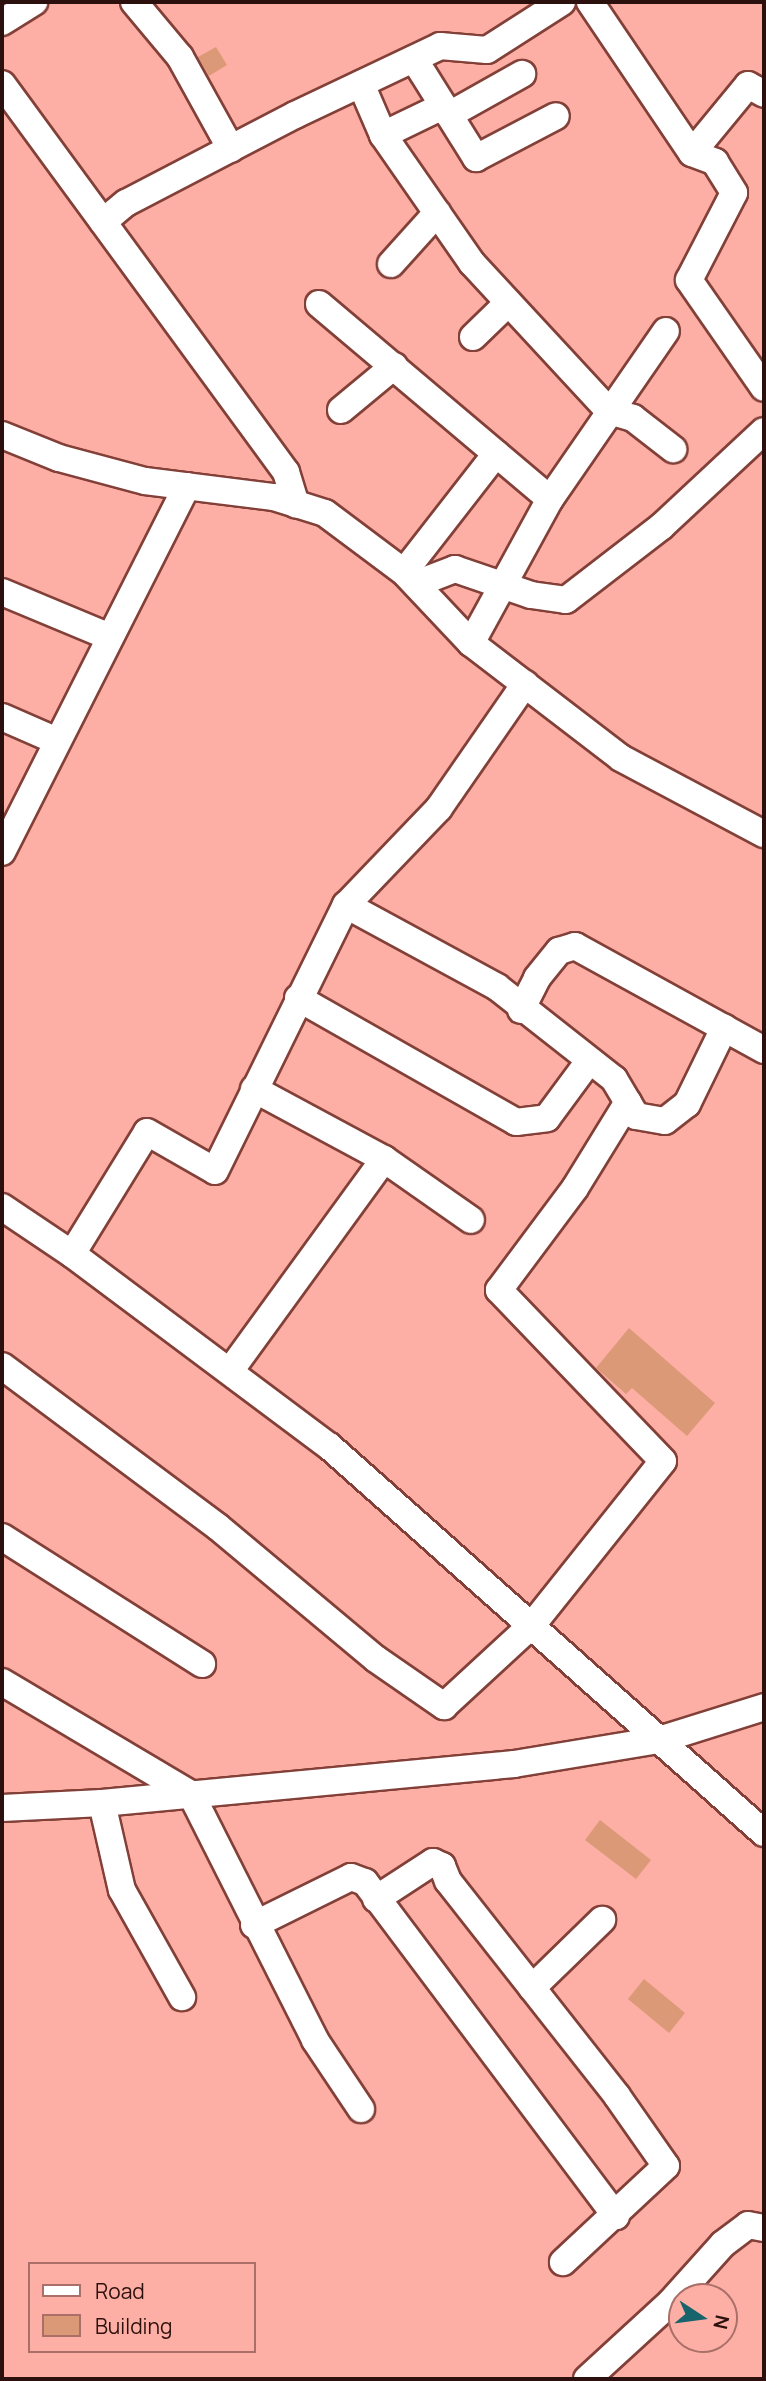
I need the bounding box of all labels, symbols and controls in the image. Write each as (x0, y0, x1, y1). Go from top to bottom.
legend (28, 2262, 256, 2353)
text: Road (95, 2277, 145, 2305)
north arrow (668, 2283, 738, 2353)
text: Building (95, 2312, 172, 2340)
text: N (707, 2313, 736, 2332)

